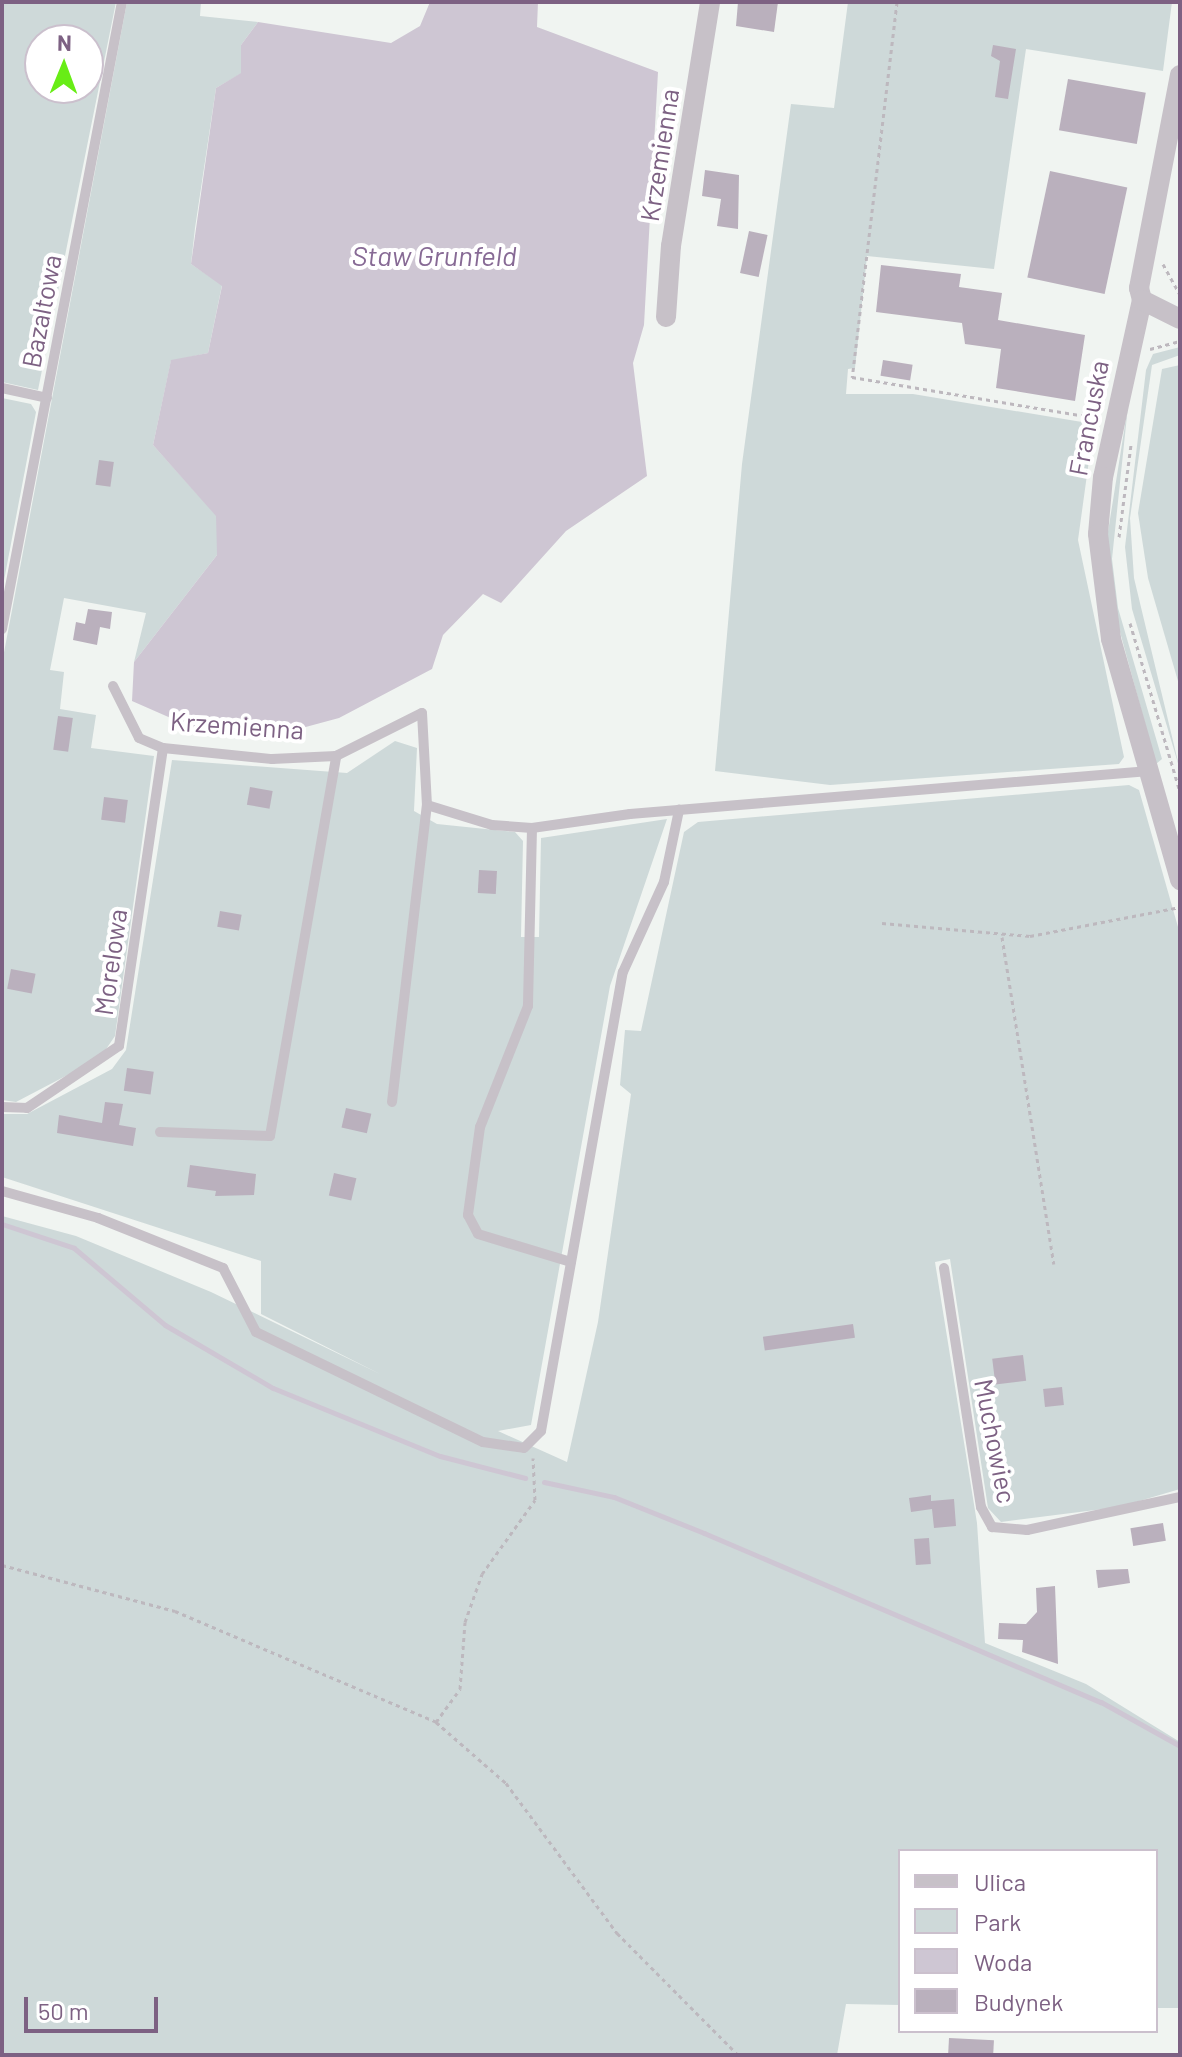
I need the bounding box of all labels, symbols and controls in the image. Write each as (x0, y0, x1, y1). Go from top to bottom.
north arrow (24, 24, 104, 104)
text: N (57, 29, 72, 55)
street label: Krzemienna (633, 86, 685, 224)
water label: Staw Grunfeld (351, 238, 517, 272)
street label: Bazaltowa (15, 252, 67, 370)
street label: Francuska (1062, 358, 1114, 478)
street label: Krzemienna (169, 705, 305, 745)
street label: Morelowa (87, 907, 133, 1017)
street label: Muchowiec (969, 1376, 1023, 1506)
legend (898, 1849, 1158, 2033)
text: Ulica (974, 1867, 1026, 1896)
text: Park (974, 1907, 1021, 1936)
text: Woda (974, 1947, 1032, 1976)
scale bar (28, 1981, 162, 2031)
text: Budynek (974, 1987, 1063, 2016)
text: 50 m (38, 1996, 89, 2025)

